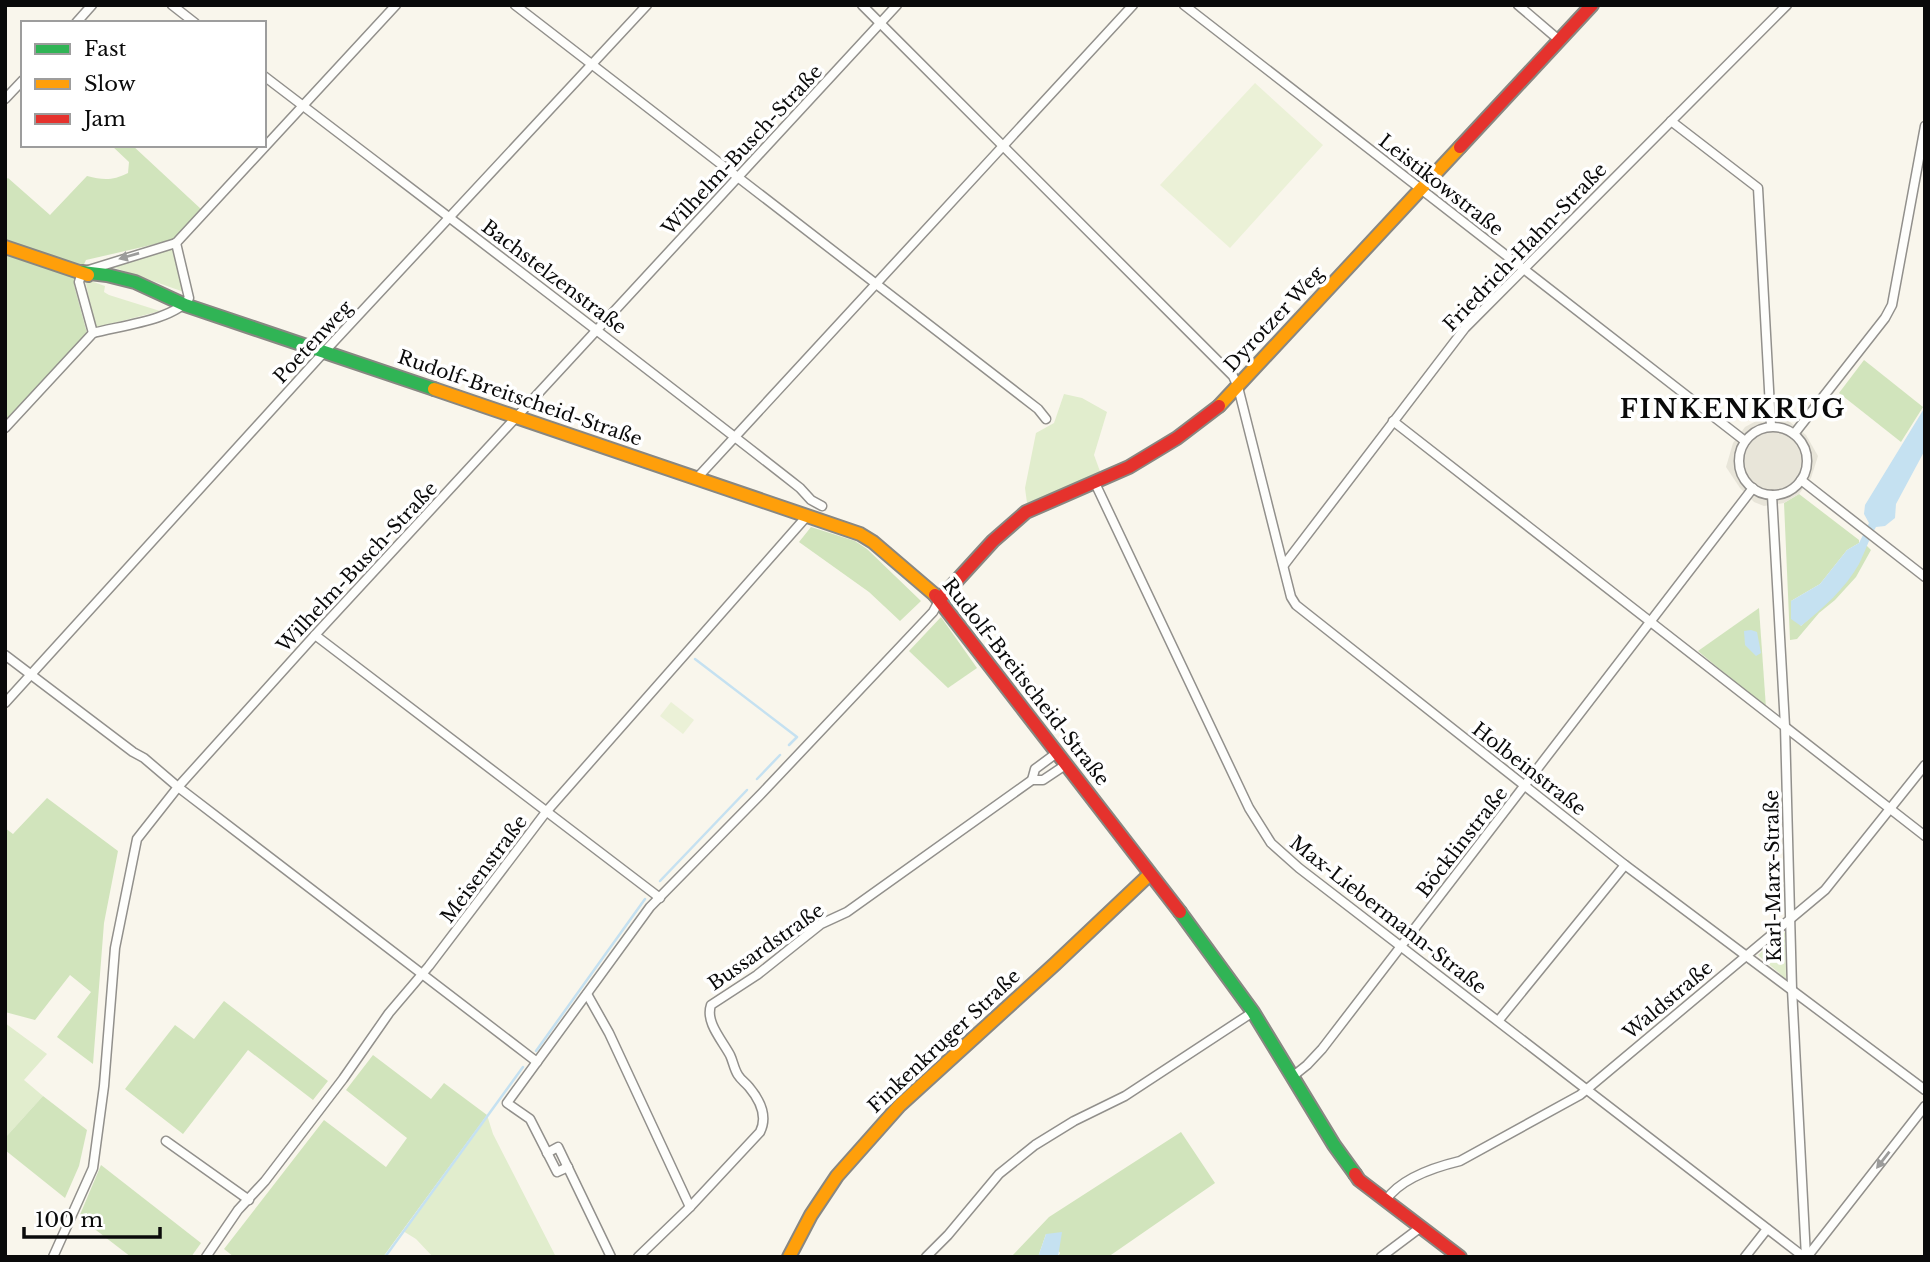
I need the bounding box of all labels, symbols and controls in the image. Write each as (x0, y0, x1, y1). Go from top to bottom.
legend (21, 21, 266, 147)
text: Fast (84, 36, 126, 62)
street label: Wilhelm-Busch-Straße (656, 60, 827, 241)
text: Slow (84, 71, 136, 97)
text: Jam (81, 106, 126, 132)
street label: Leistikowstraße (1374, 129, 1508, 241)
street label: Friedrich-Hahn-Straße (1439, 158, 1611, 336)
street label: Bachstelzenstraße (477, 215, 631, 339)
one-way arrow (118, 252, 139, 262)
street label: Dyrotzer Weg (1219, 261, 1329, 376)
street label: Poetenweg (269, 295, 358, 388)
street label: Rudolf-Breitscheid-Straße (395, 345, 645, 451)
district label: FINKENKRUG (1620, 393, 1846, 425)
street label: Wilhelm-Busch-Straße (271, 477, 442, 658)
street label: Rudolf-Breitscheid-Straße (938, 574, 1114, 790)
street label: Holbeinstraße (1468, 718, 1590, 820)
street label: Böcklinstraße (1412, 782, 1512, 902)
street label: Karl-Marx-Straße (1760, 790, 1786, 962)
street label: Meisenstraße (436, 810, 532, 928)
street label: Max-Liebermann-Straße (1285, 831, 1491, 999)
street label: Bussardstraße (704, 899, 828, 995)
street label: Waldstraße (1618, 956, 1717, 1045)
street label: Finkenkruger Straße (863, 964, 1025, 1118)
one-way arrow (1875, 1150, 1890, 1168)
scale bar (24, 1196, 161, 1240)
text: 100 m (35, 1207, 103, 1233)

